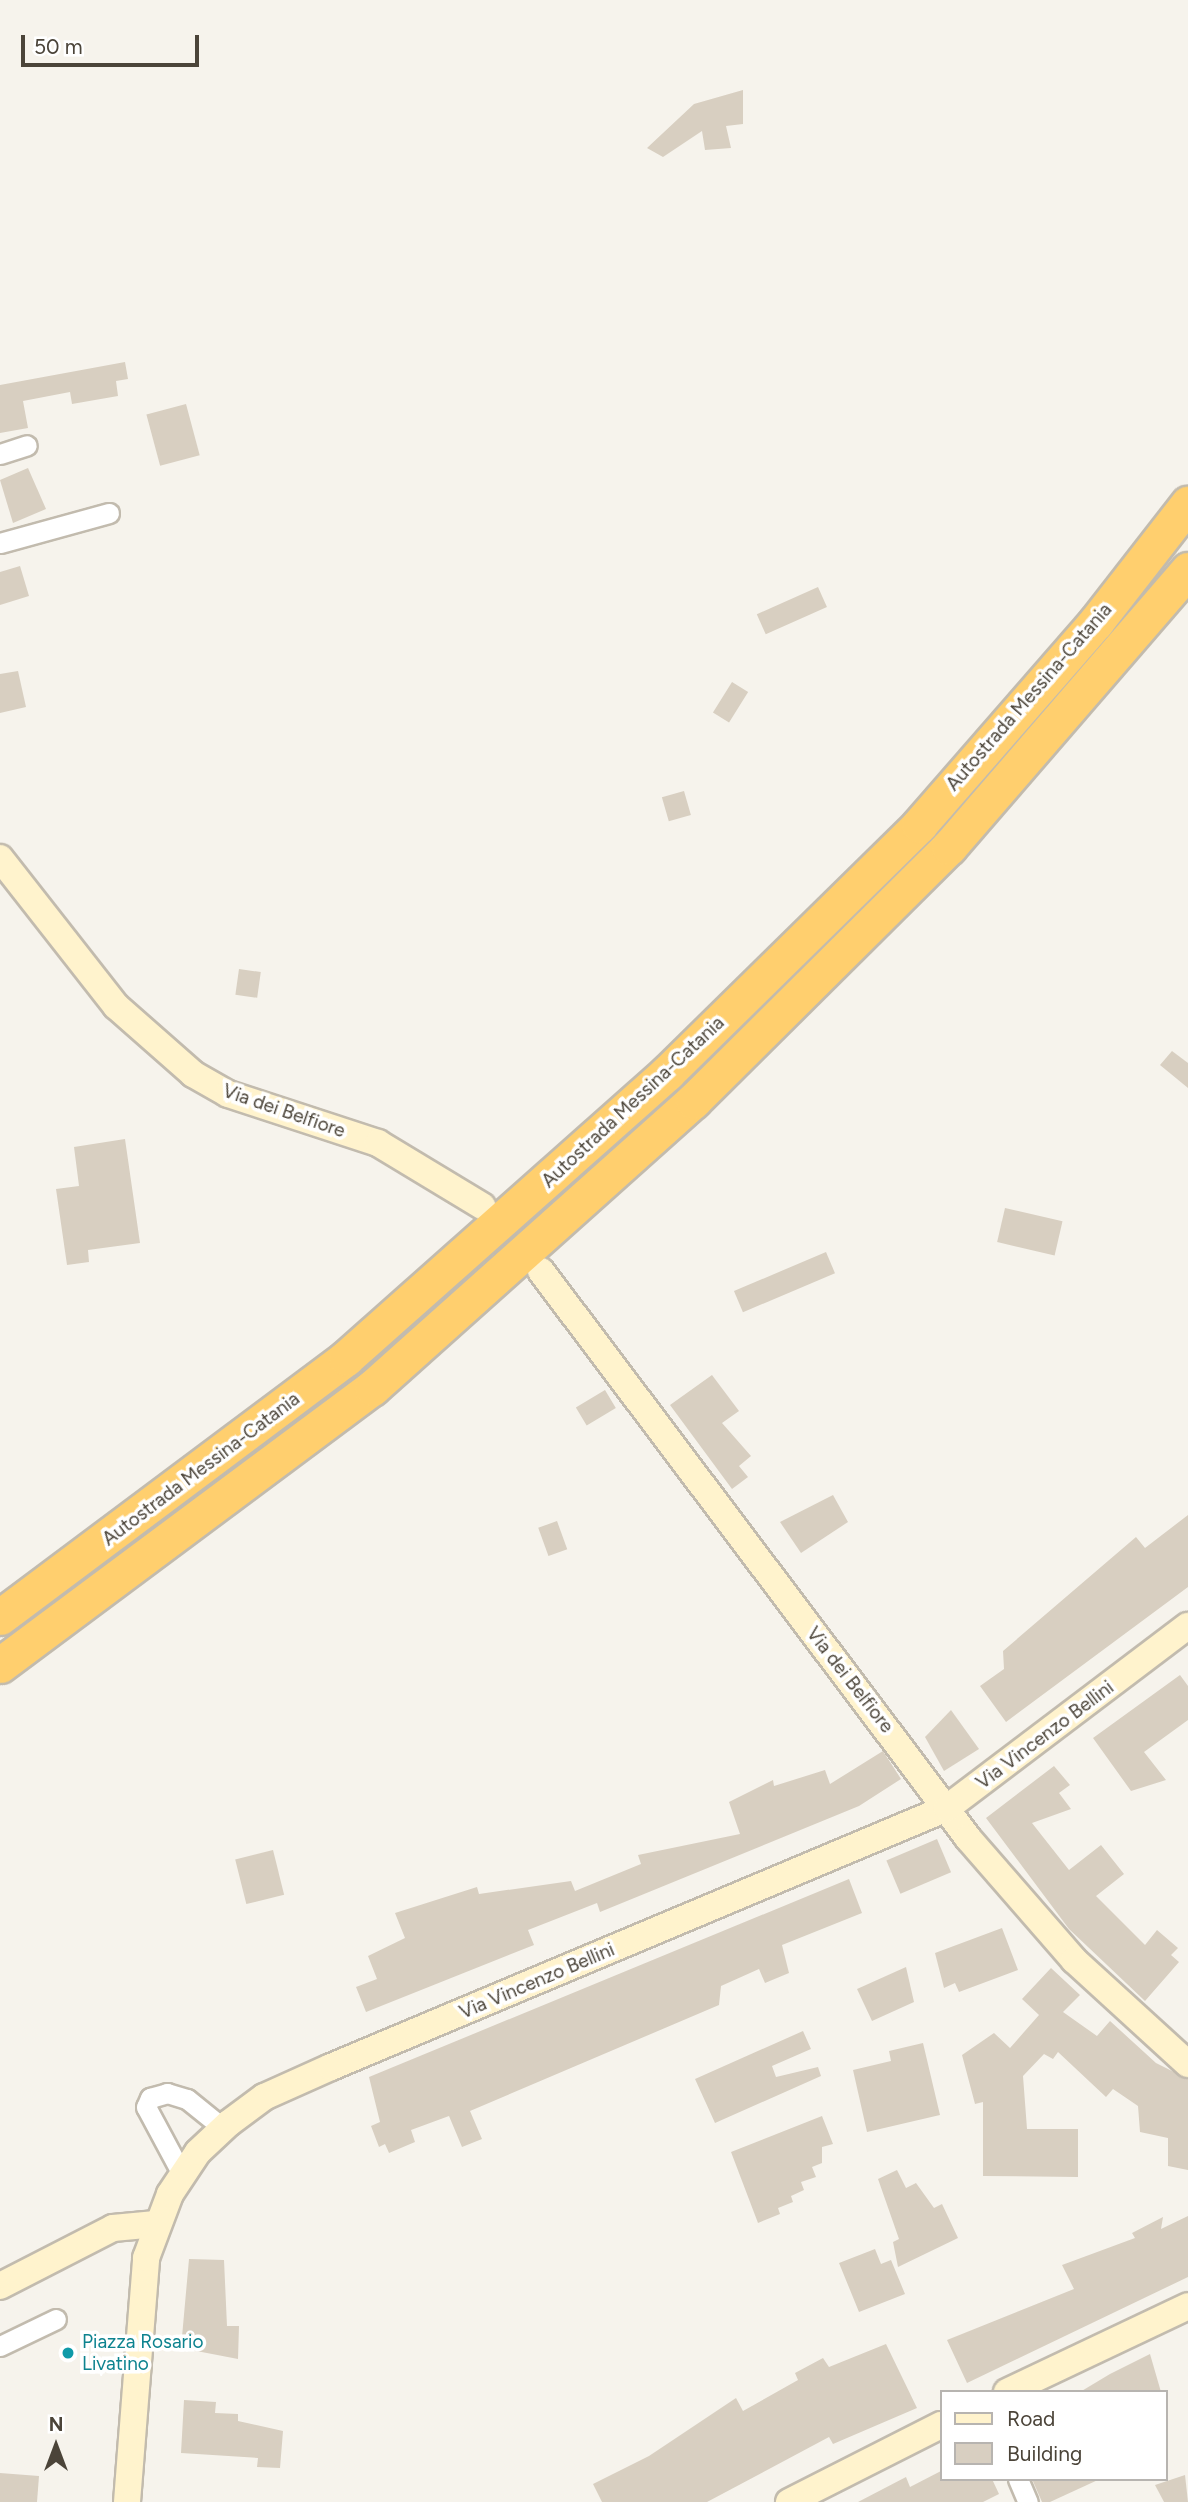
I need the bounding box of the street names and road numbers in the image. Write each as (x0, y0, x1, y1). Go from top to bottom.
street label: Autostrada Messina-Catania (941, 599, 1117, 795)
street label: Autostrada Messina-Catania (537, 1011, 729, 1193)
street label: Via dei Belfiore (220, 1079, 348, 1143)
street label: Autostrada Messina-Catania (98, 1387, 304, 1551)
street label: Via dei Belfiore (802, 1623, 898, 1737)
street label: Via Vincenzo Bellini (972, 1676, 1118, 1794)
street label: Via Vincenzo Bellini (456, 1938, 618, 2024)

